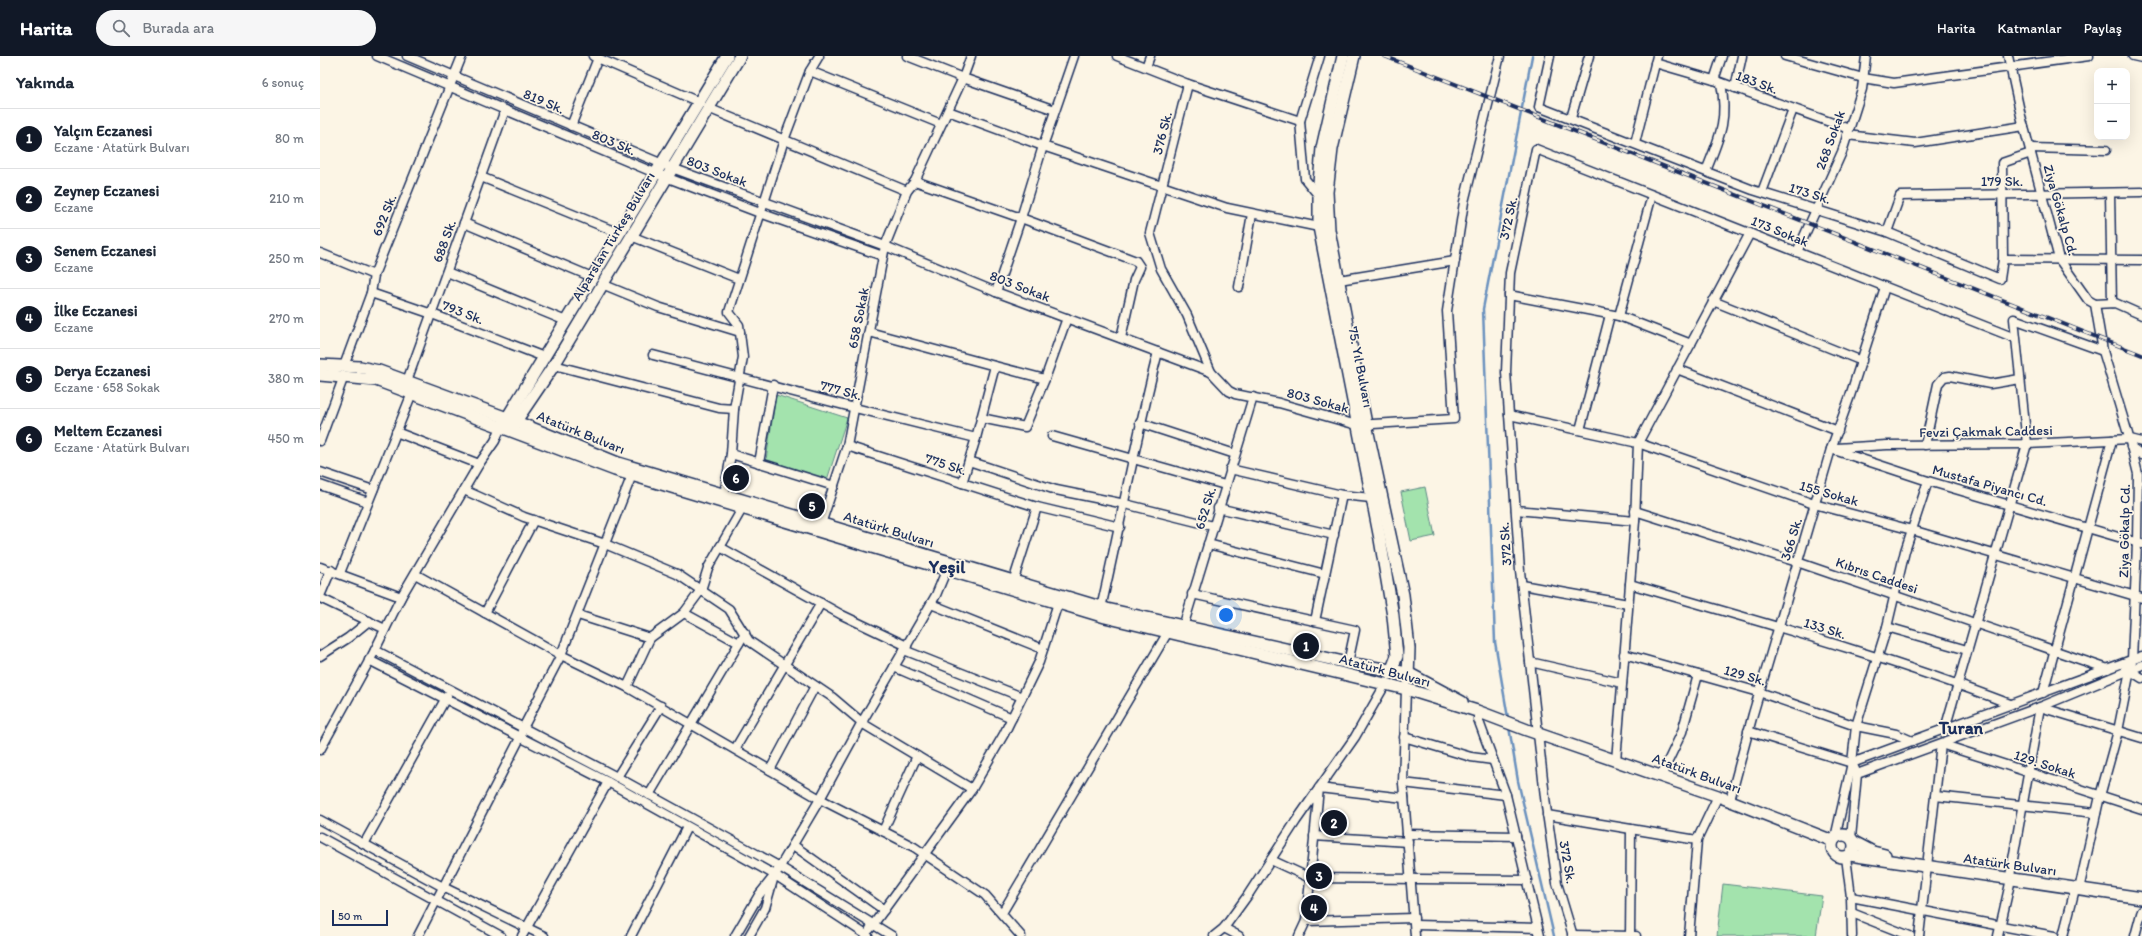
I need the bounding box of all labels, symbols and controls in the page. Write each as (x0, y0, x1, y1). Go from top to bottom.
search box (96, 10, 376, 46)
text: Harita (20, 17, 72, 40)
icon: search (110, 17, 132, 39)
text: Burada ara (142, 19, 214, 37)
text: Harita (1937, 20, 1976, 37)
text: Katmanlar (1998, 20, 2062, 37)
text: Paylaş (2084, 20, 2122, 37)
street label: 183 Sk. (1733, 67, 1780, 98)
map controls (2094, 68, 2130, 140)
button: + (2094, 68, 2130, 104)
text: Yakında (16, 72, 74, 92)
text: 6 sonuç (262, 75, 304, 90)
street label: 819 Sk. (521, 85, 567, 118)
button: − (2094, 104, 2130, 140)
street label: 268 Sokak (1812, 108, 1849, 172)
street label: 376 Sk. (1149, 110, 1176, 156)
text: Yalçın Eczanesi (54, 122, 152, 140)
street label: 803 Sk. (589, 126, 638, 159)
text: 1 (26, 131, 32, 146)
text: 80 m (275, 131, 304, 146)
text: Eczane · Atatürk Bulvarı (54, 140, 190, 155)
street label: 803 Sokak (684, 152, 749, 191)
street label: Ziya Gökalp Cd. (2039, 163, 2082, 258)
street label: Alparslan Türkeş Bulvarı (568, 169, 659, 304)
street label: 179 Sk. (1981, 173, 2023, 190)
street label: 173 Sk. (1787, 179, 1833, 208)
text: Zeynep Eczanesi (54, 182, 159, 200)
text: 2 (26, 191, 32, 206)
text: 210 m (269, 191, 304, 206)
street label: 692 Sk. (368, 192, 401, 239)
street label: 372 Sk. (1496, 195, 1521, 241)
text: Eczane (54, 200, 94, 215)
street label: 173 Sokak (1749, 212, 1811, 251)
street label: 688 Sk. (429, 217, 460, 265)
text: Senem Eczanesi (54, 242, 156, 260)
text: 3 (25, 251, 33, 266)
text: 250 m (268, 251, 304, 266)
text: Eczane (54, 260, 94, 275)
street label: 803 Sokak (987, 267, 1052, 306)
street label: 658 Sokak (844, 286, 873, 350)
street label: 793 Sk. (439, 297, 486, 328)
text: İlke Eczanesi (54, 302, 138, 320)
text: 4 (25, 311, 33, 326)
text: 270 m (269, 311, 304, 326)
text: Eczane (54, 320, 94, 335)
street label: 75. Yıl Bulvarı (1344, 325, 1377, 409)
text: Derya Eczanesi (54, 362, 151, 380)
text: 5 (26, 371, 32, 386)
text: 380 m (268, 371, 304, 386)
street label: 777 Sk. (818, 377, 864, 404)
text: Eczane · 658 Sokak (54, 380, 160, 395)
street label: 803 Sokak (1285, 384, 1351, 417)
street label: Atatürk Bulvarı (534, 407, 627, 458)
text: Meltem Eczanesi (54, 422, 162, 440)
street label: Fevzi Çakmak Caddesi (1919, 422, 2053, 441)
text: 6 (26, 431, 32, 446)
text: 450 m (267, 431, 304, 446)
text: Eczane · Atatürk Bulvarı (54, 440, 190, 455)
street label: 775 Sk. (923, 450, 969, 479)
street label: Mustafa Piyancı Cd. (1930, 461, 2049, 510)
pin: 6 (723, 463, 749, 493)
street label: 155 Sokak (1797, 477, 1860, 510)
street label: Ziya Gökalp Cd. (2115, 484, 2134, 578)
street label: 652 Sk. (1191, 485, 1220, 532)
pin: 5 (799, 491, 825, 521)
street label: Atatürk Bulvarı (842, 508, 936, 551)
street label: 366 Sk. (1777, 516, 1806, 563)
street label: 372 Sk. (1495, 522, 1516, 566)
street label: Kıbrıs Caddesi (1834, 553, 1920, 597)
district label: Yeşil (928, 556, 966, 578)
your location (1216, 605, 1236, 625)
street label: 133 Sk. (1802, 614, 1848, 643)
pin: 1 (1293, 631, 1319, 661)
street label: Atatürk Bulvarı (1337, 650, 1432, 691)
street label: 129 Sk. (1722, 661, 1768, 690)
district label: Turan (1938, 717, 1984, 739)
street label: 129. Sokak (2012, 746, 2078, 782)
street label: Atatürk Bulvarı (1650, 749, 1744, 797)
pin: 2 (1321, 808, 1347, 838)
street label: 372 Sk. (1555, 839, 1580, 885)
street label: Atatürk Bulvarı (1962, 850, 2058, 879)
pin: 3 (1306, 861, 1332, 891)
pin: 4 (1301, 893, 1327, 923)
scale bar (332, 908, 388, 927)
text: 50 m (338, 910, 362, 923)

